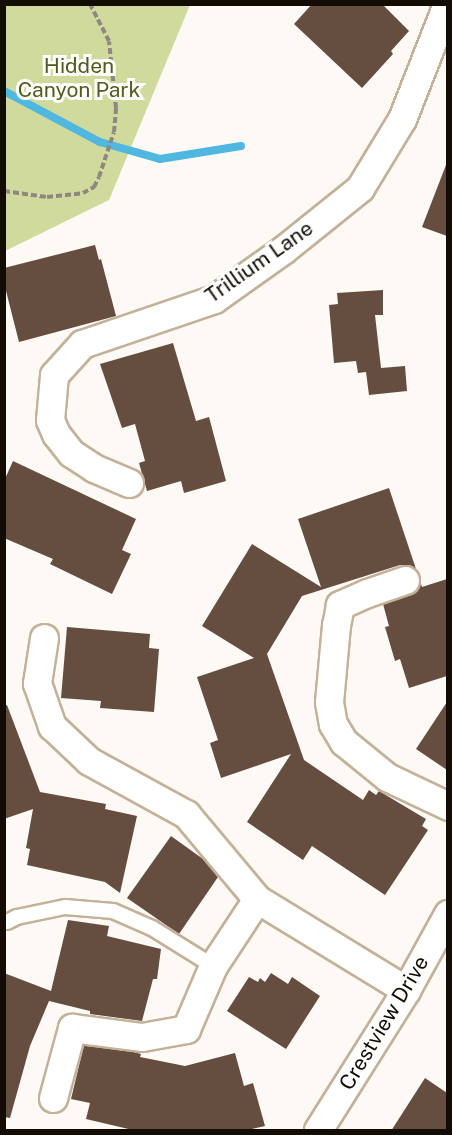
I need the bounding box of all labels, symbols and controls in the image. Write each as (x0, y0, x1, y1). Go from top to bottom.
park label: Hidden Canyon Park (18, 53, 140, 103)
street label: Trillium Lane (200, 216, 318, 308)
street label: Crestview Drive (334, 951, 434, 1095)

